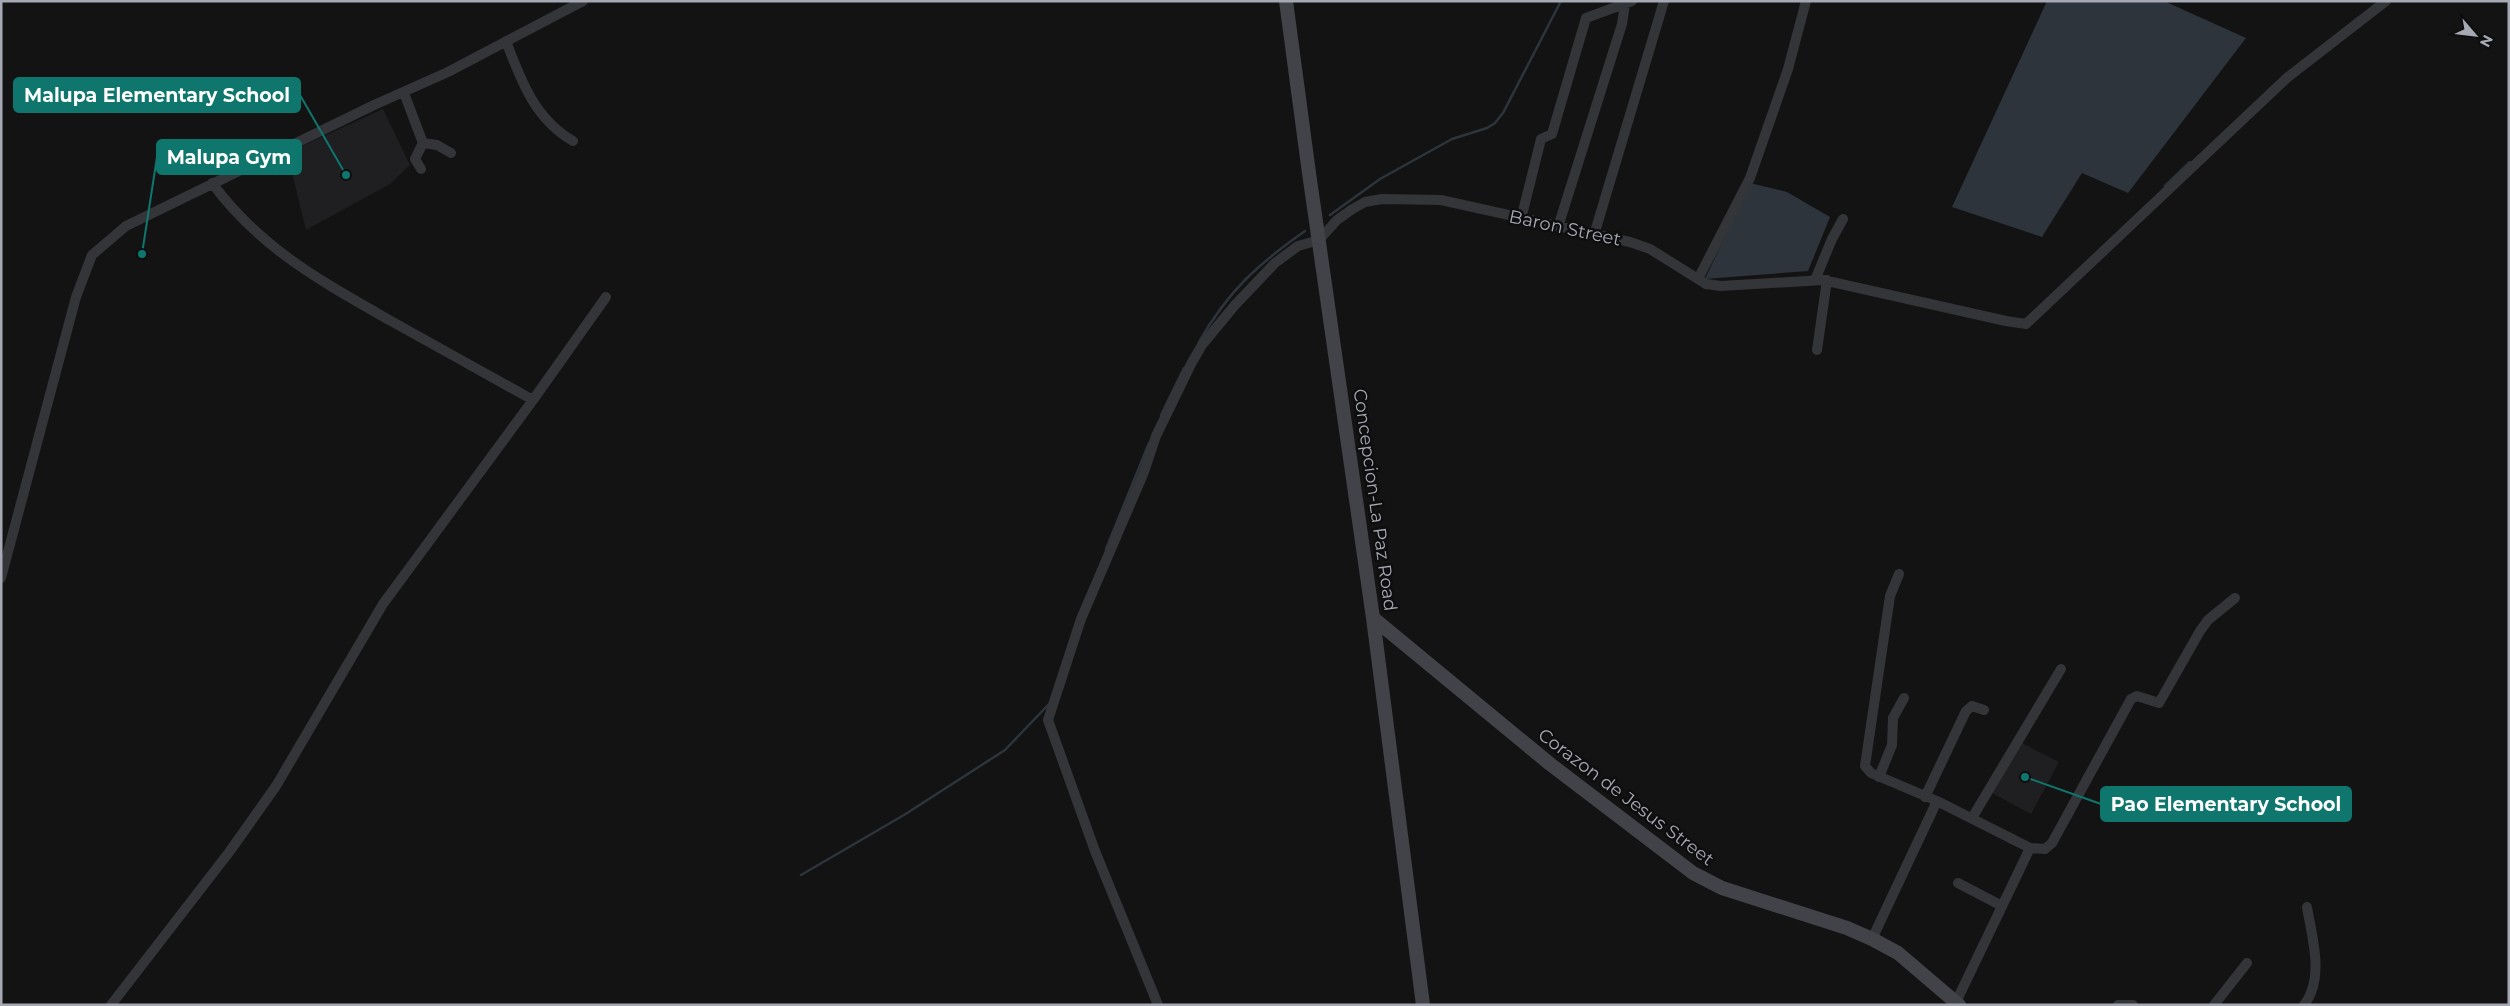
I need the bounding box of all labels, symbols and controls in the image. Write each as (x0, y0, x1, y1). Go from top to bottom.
north arrow (2450, 10, 2500, 60)
text: N (2476, 32, 2497, 50)
callout: Malupa Elementary School (14, 78, 300, 112)
text: Malupa Elementary School (24, 84, 290, 107)
callout: Malupa Gym (157, 140, 301, 174)
text: Malupa Gym (167, 146, 291, 169)
street label: Baron Street (1507, 205, 1623, 251)
street label: Concepcion-La Paz Road (1349, 387, 1401, 613)
street label: Corazon de Jesus Street (1534, 724, 1718, 870)
callout: Pao Elementary School (2101, 787, 2351, 821)
text: Pao Elementary School (2111, 793, 2341, 816)

